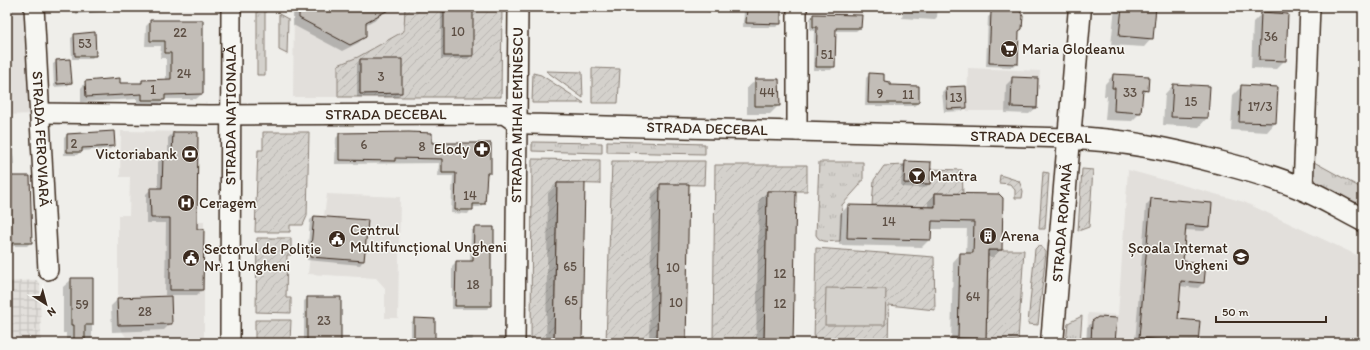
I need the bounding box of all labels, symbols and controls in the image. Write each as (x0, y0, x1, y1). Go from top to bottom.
house number: 10 (451, 24, 465, 39)
house number: 22 (173, 25, 187, 40)
street label: STRADA MIHAI EMINESCU (507, 27, 527, 203)
house number: 36 (1264, 29, 1278, 44)
house number: 53 (78, 36, 92, 51)
supermarket icon: Maria Glodeanu (999, 39, 1019, 59)
place label: Maria Glodeanu (1022, 40, 1125, 58)
street label: STRADA NAȚIONALĂ (221, 44, 240, 185)
house number: 51 (821, 47, 833, 62)
house number: 24 (177, 66, 192, 81)
house number: 3 (377, 69, 385, 84)
street label: STRADA FEROVIARĂ (28, 70, 54, 208)
house number: 1 (150, 82, 156, 97)
house number: 44 (759, 85, 775, 100)
house number: 33 (1123, 85, 1137, 100)
house number: 9 (877, 86, 884, 101)
house number: 11 (902, 87, 914, 102)
house number: 13 (949, 90, 963, 105)
house number: 15 (1185, 94, 1198, 109)
house number: 17/3 (1247, 99, 1273, 114)
street label: STRADA DECEBAL (325, 105, 447, 124)
street label: STRADA DECEBAL (646, 118, 768, 139)
street label: STRADA DECEBAL (970, 127, 1092, 147)
house number: 2 (71, 136, 78, 151)
house number: 6 (361, 137, 368, 152)
house number: 8 (418, 139, 426, 154)
pharmacy icon: Elody (472, 139, 492, 159)
place label: Elody (434, 140, 469, 158)
bank icon: Victoriabank (180, 144, 200, 164)
place label: Victoriabank (96, 145, 177, 163)
street label: STRADA ROMANĂ (1048, 162, 1076, 283)
bar icon: Mantra (907, 166, 927, 186)
place label: Mantra (930, 167, 978, 185)
house number: 14 (463, 188, 477, 203)
hospital icon: Ceragem (176, 193, 196, 213)
place label: Ceragem (199, 194, 257, 212)
house number: 14 (882, 214, 896, 229)
place label: Centrul Multifuncțional Ungheni (350, 221, 507, 256)
building icon: Arena (978, 226, 998, 246)
place label: Arena (1001, 227, 1040, 245)
public building icon: Centrul Multifuncțional Ungheni (327, 229, 347, 249)
place label: Școala Internat Ungheni (1128, 239, 1228, 274)
place label: Sectorul de Poliție Nr. 1 Ungheni (204, 240, 321, 275)
school or university icon: Școala Internat Ungheni (1231, 247, 1251, 267)
public building icon: Sectorul de Poliție Nr. 1 Ungheni (181, 248, 201, 268)
house number: 65 (563, 259, 577, 274)
house number: 10 (666, 260, 680, 275)
house number: 12 (774, 266, 787, 281)
house number: 18 (466, 277, 480, 292)
north arrow (26, 284, 66, 324)
house number: 64 (966, 289, 981, 304)
house number: 65 (564, 293, 578, 308)
house number: 10 (669, 295, 683, 310)
house number: 12 (774, 296, 787, 311)
house number: 59 (75, 297, 89, 312)
scale bar (1216, 298, 1326, 324)
text: N (45, 304, 58, 319)
house number: 28 (138, 304, 152, 319)
text: 50 m (1222, 305, 1248, 319)
house number: 23 (317, 313, 331, 328)

